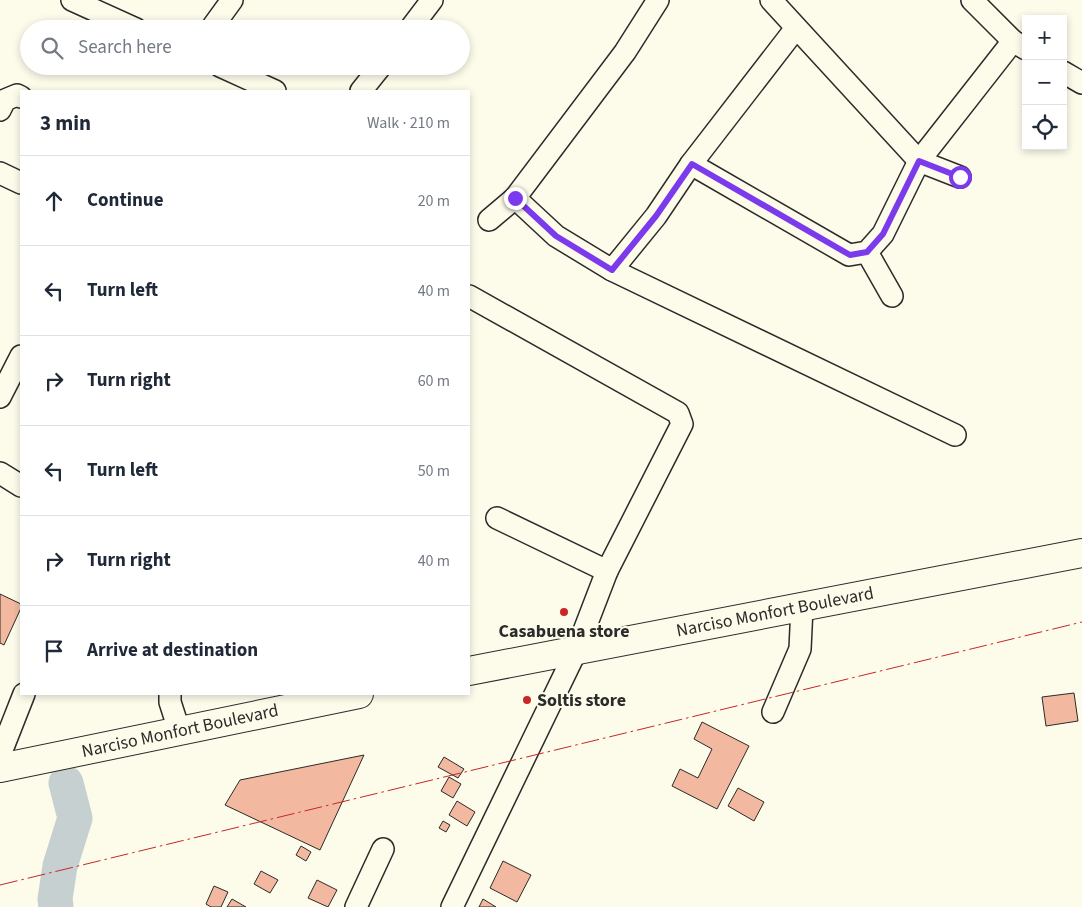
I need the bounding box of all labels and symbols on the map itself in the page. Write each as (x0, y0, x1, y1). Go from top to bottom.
route start (949, 166, 972, 189)
route end (504, 187, 527, 210)
street label: Narciso Monfort Boulevard (674, 581, 876, 643)
marker: Casabuena store (558, 606, 570, 618)
place label: Casabuena store (498, 619, 630, 644)
place label: Soltis store (537, 688, 626, 713)
marker: Soltis store (521, 694, 533, 706)
street label: Narciso Monfort Boulevard (79, 698, 281, 764)

